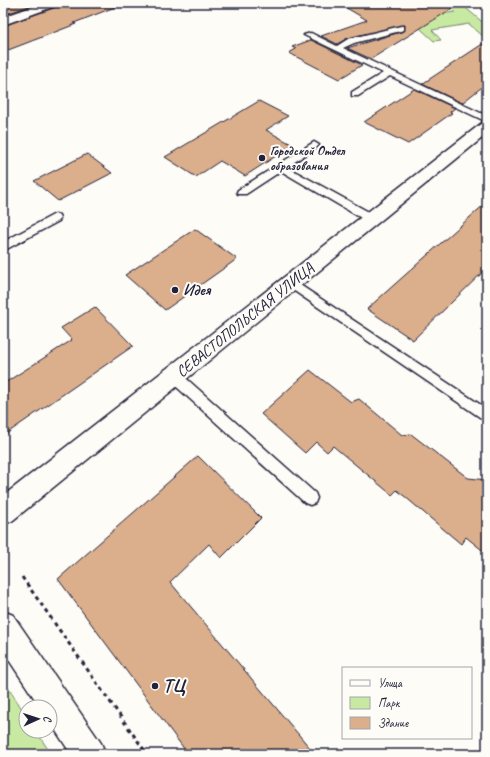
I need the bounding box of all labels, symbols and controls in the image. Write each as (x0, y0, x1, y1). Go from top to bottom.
place label: Городской Отдел образования (270, 143, 346, 174)
marker: Городской Отдел образования (257, 153, 267, 163)
street label: СЕВАСТОПОЛЬСКАЯ УЛИЦА (172, 258, 319, 382)
place label: Идея (183, 280, 212, 300)
marker: Идея (170, 285, 180, 295)
legend (342, 667, 472, 739)
place label: ТЦ (163, 674, 187, 698)
text: Улица (378, 675, 403, 691)
marker: ТЦ (150, 681, 160, 691)
text: Парк (378, 695, 401, 711)
north arrow (18, 699, 58, 739)
text: С (41, 715, 55, 723)
text: Здание (378, 715, 409, 731)

